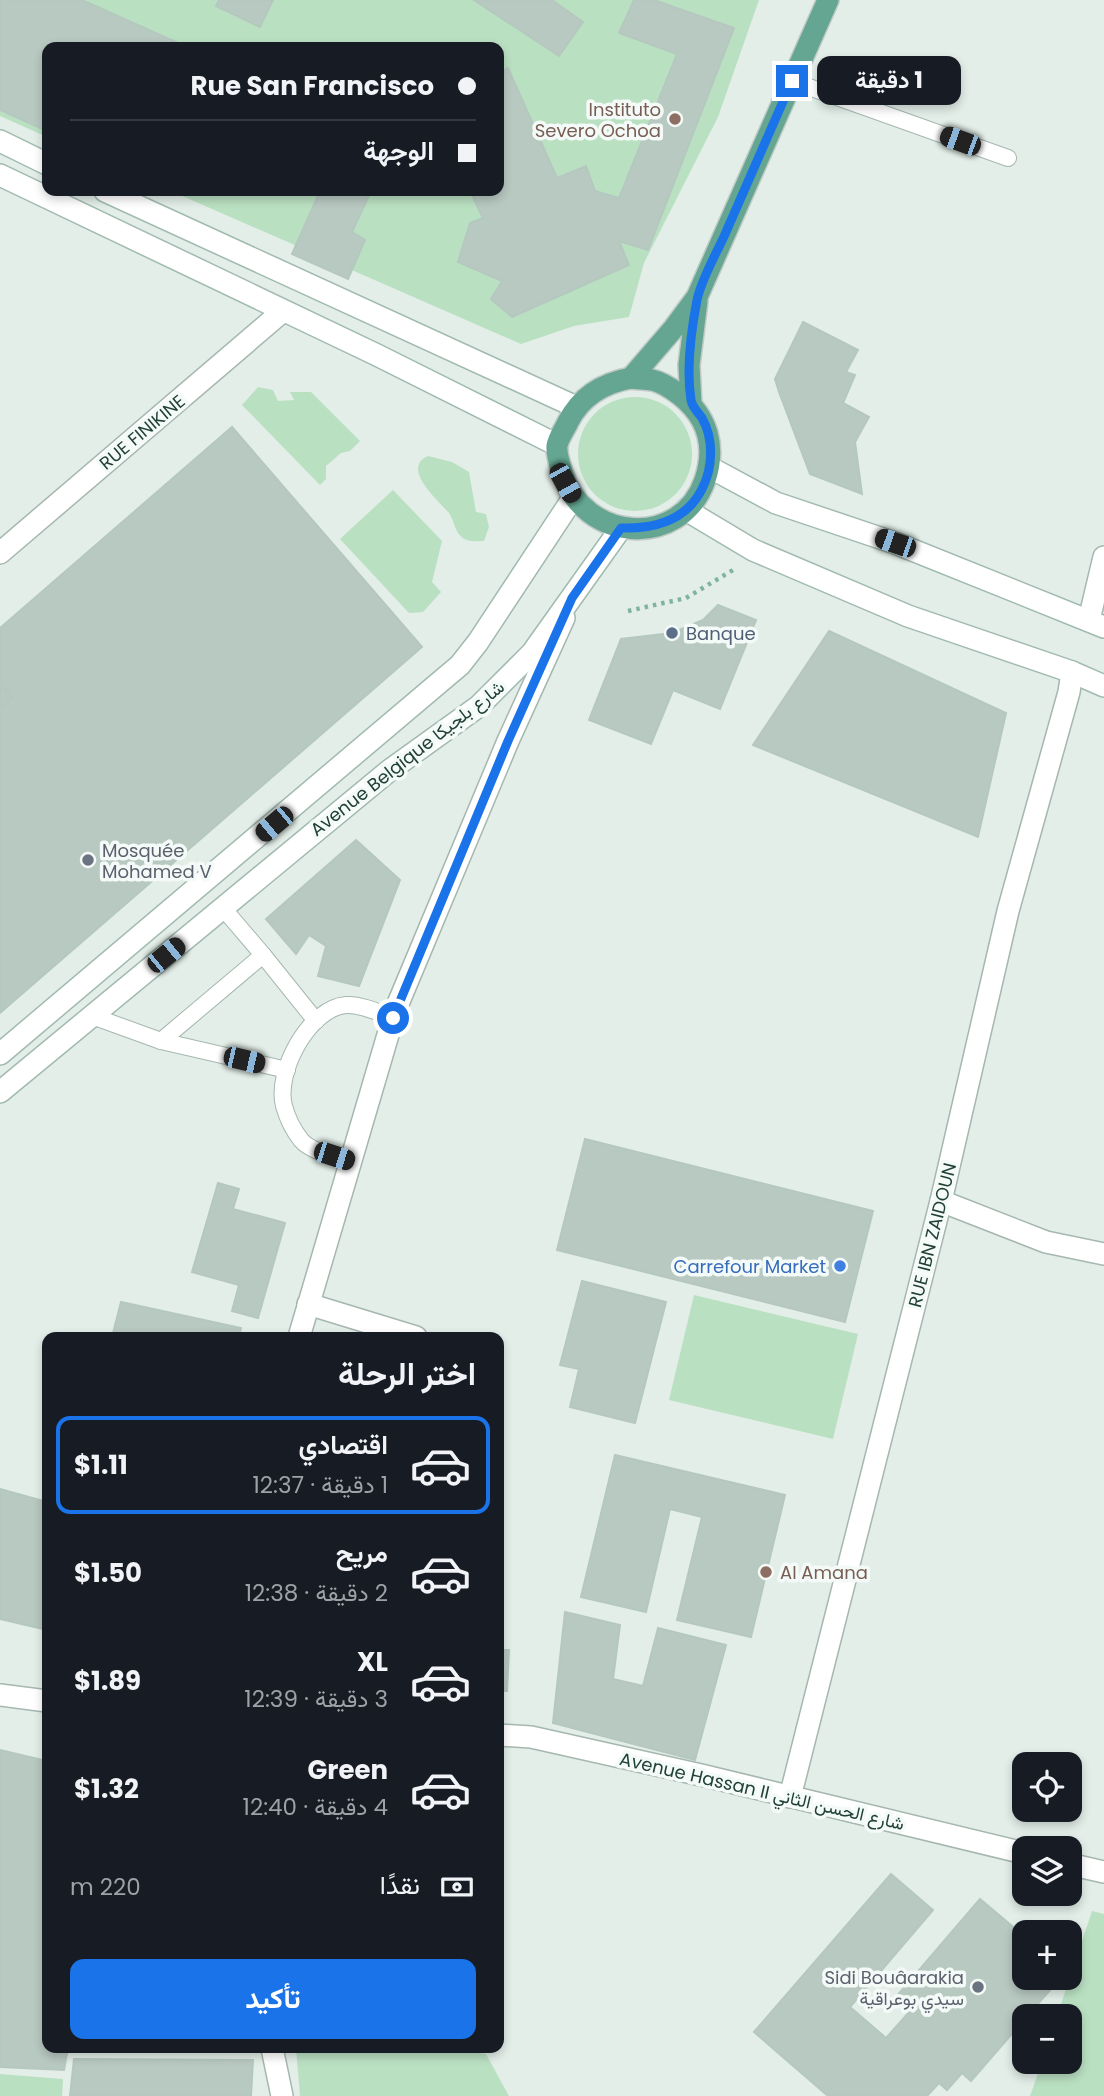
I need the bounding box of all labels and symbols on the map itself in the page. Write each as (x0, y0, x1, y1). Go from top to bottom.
callout: 1 دقيقة (816, 56, 960, 106)
route end (776, 65, 808, 97)
place label: Instituto Severo Ochoa (535, 97, 661, 143)
marker: Instituto Severo Ochoa (667, 111, 683, 127)
car (937, 124, 984, 158)
street label: RUE FINIKINE (94, 389, 190, 475)
car (546, 460, 585, 506)
car (872, 526, 919, 560)
place label: Banque (686, 621, 756, 646)
marker: Banque (664, 625, 680, 641)
street label: Avenue Belgique شارع بلجيكا (305, 674, 509, 842)
car (252, 802, 297, 846)
place label: Mosquée Mohamed V (102, 838, 212, 884)
marker: Mosquée Mohamed V (80, 852, 96, 868)
car (144, 934, 189, 976)
route start (377, 1002, 409, 1034)
car (222, 1045, 267, 1075)
car (311, 1140, 358, 1172)
street label: RUE IBN ZAIDOUN (902, 1160, 962, 1310)
place label: Carrefour Market (674, 1254, 826, 1279)
marker: Carrefour Market (832, 1258, 848, 1274)
place label: Al Amana (780, 1560, 868, 1585)
marker: Al Amana (758, 1564, 774, 1580)
street label: Avenue Hassan II شارع الحسن الثاني (617, 1746, 907, 1839)
place label: Sidi Bouâarakia سيدي بوعراقية (824, 1965, 964, 2014)
marker: Sidi Bouâarakia سيدي بوعراقية (970, 1979, 986, 1995)

